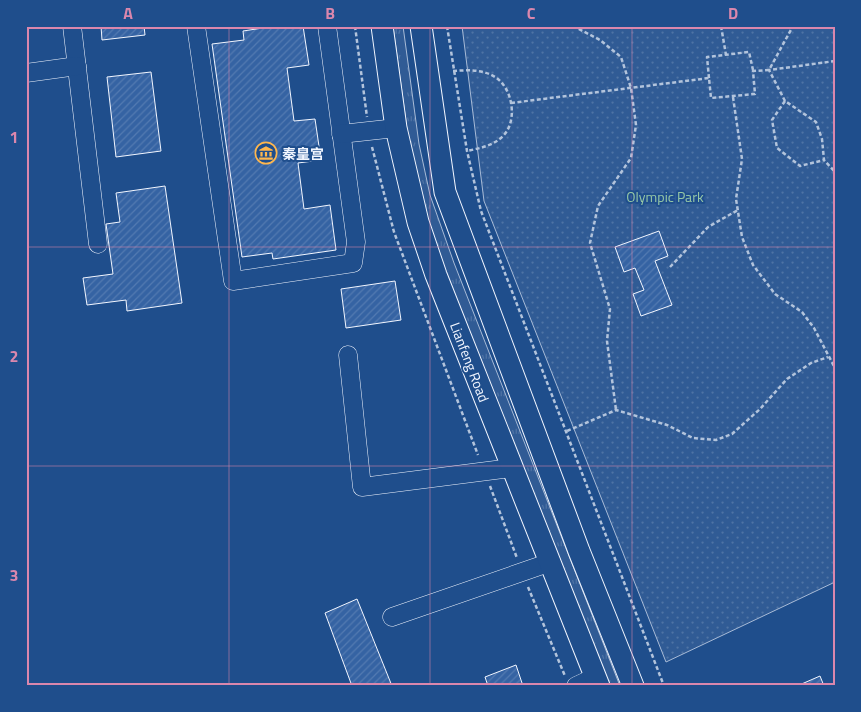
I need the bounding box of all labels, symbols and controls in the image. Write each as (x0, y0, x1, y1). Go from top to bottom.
text: A (123, 1, 133, 25)
text: B (325, 1, 335, 25)
text: C (527, 1, 536, 25)
text: D (728, 1, 738, 25)
text: 1 (10, 125, 18, 149)
museum icon: 秦皇宫 (254, 141, 278, 165)
place label: 秦皇宫 (282, 143, 324, 164)
park label: Olympic Park (626, 186, 704, 207)
street label: Lianfeng Road (445, 319, 495, 405)
text: 2 (10, 344, 18, 368)
text: 3 (10, 563, 18, 587)

